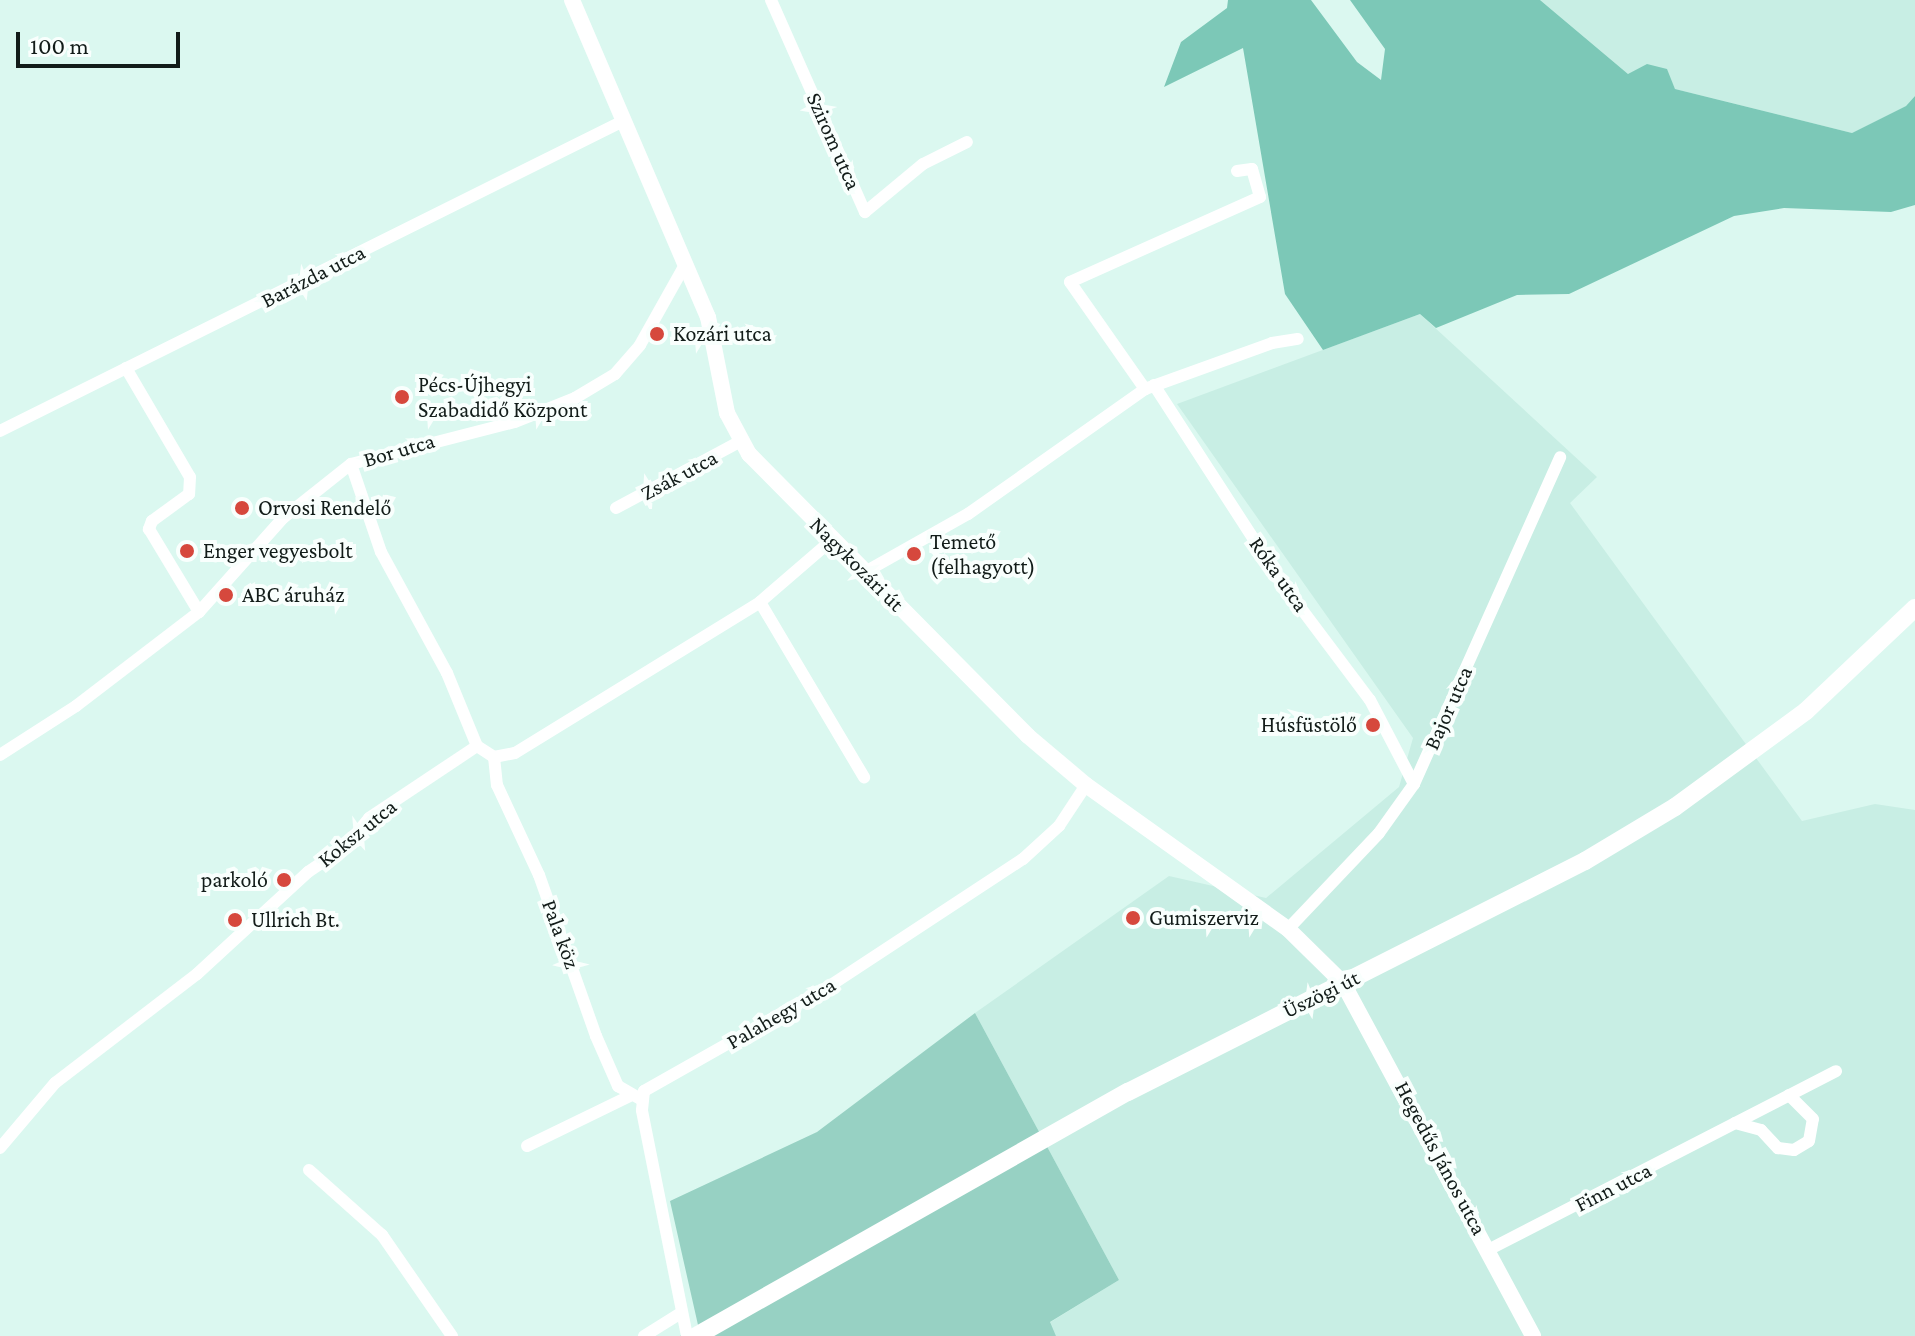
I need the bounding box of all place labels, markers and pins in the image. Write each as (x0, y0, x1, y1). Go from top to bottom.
place label: Kozári utca (673, 321, 772, 347)
marker: Kozári utca (648, 325, 666, 343)
place label: Pécs-Újhegyi Szabadidő Központ (418, 371, 587, 422)
marker: Pécs-Újhegyi Szabadidő Központ (393, 388, 411, 406)
place label: Orvosi Rendelő (258, 495, 391, 521)
marker: Orvosi Rendelő (233, 499, 251, 517)
place label: Temető (felhagyott) (930, 528, 1035, 580)
place label: Enger vegyesbolt (203, 538, 353, 564)
marker: Enger vegyesbolt (178, 542, 196, 560)
marker: Temető (felhagyott) (905, 545, 923, 563)
place label: ABC áruház (242, 582, 345, 608)
marker: ABC áruház (217, 586, 235, 604)
place label: Húsfüstölő (1261, 712, 1357, 738)
marker: Húsfüstölő (1364, 716, 1382, 734)
place label: parkoló (201, 867, 268, 893)
marker: parkoló (275, 871, 293, 889)
place label: Gumiszerviz (1149, 905, 1259, 931)
place label: Ullrich Bt. (251, 907, 340, 933)
marker: Gumiszerviz (1124, 909, 1142, 927)
marker: Ullrich Bt. (226, 911, 244, 929)

